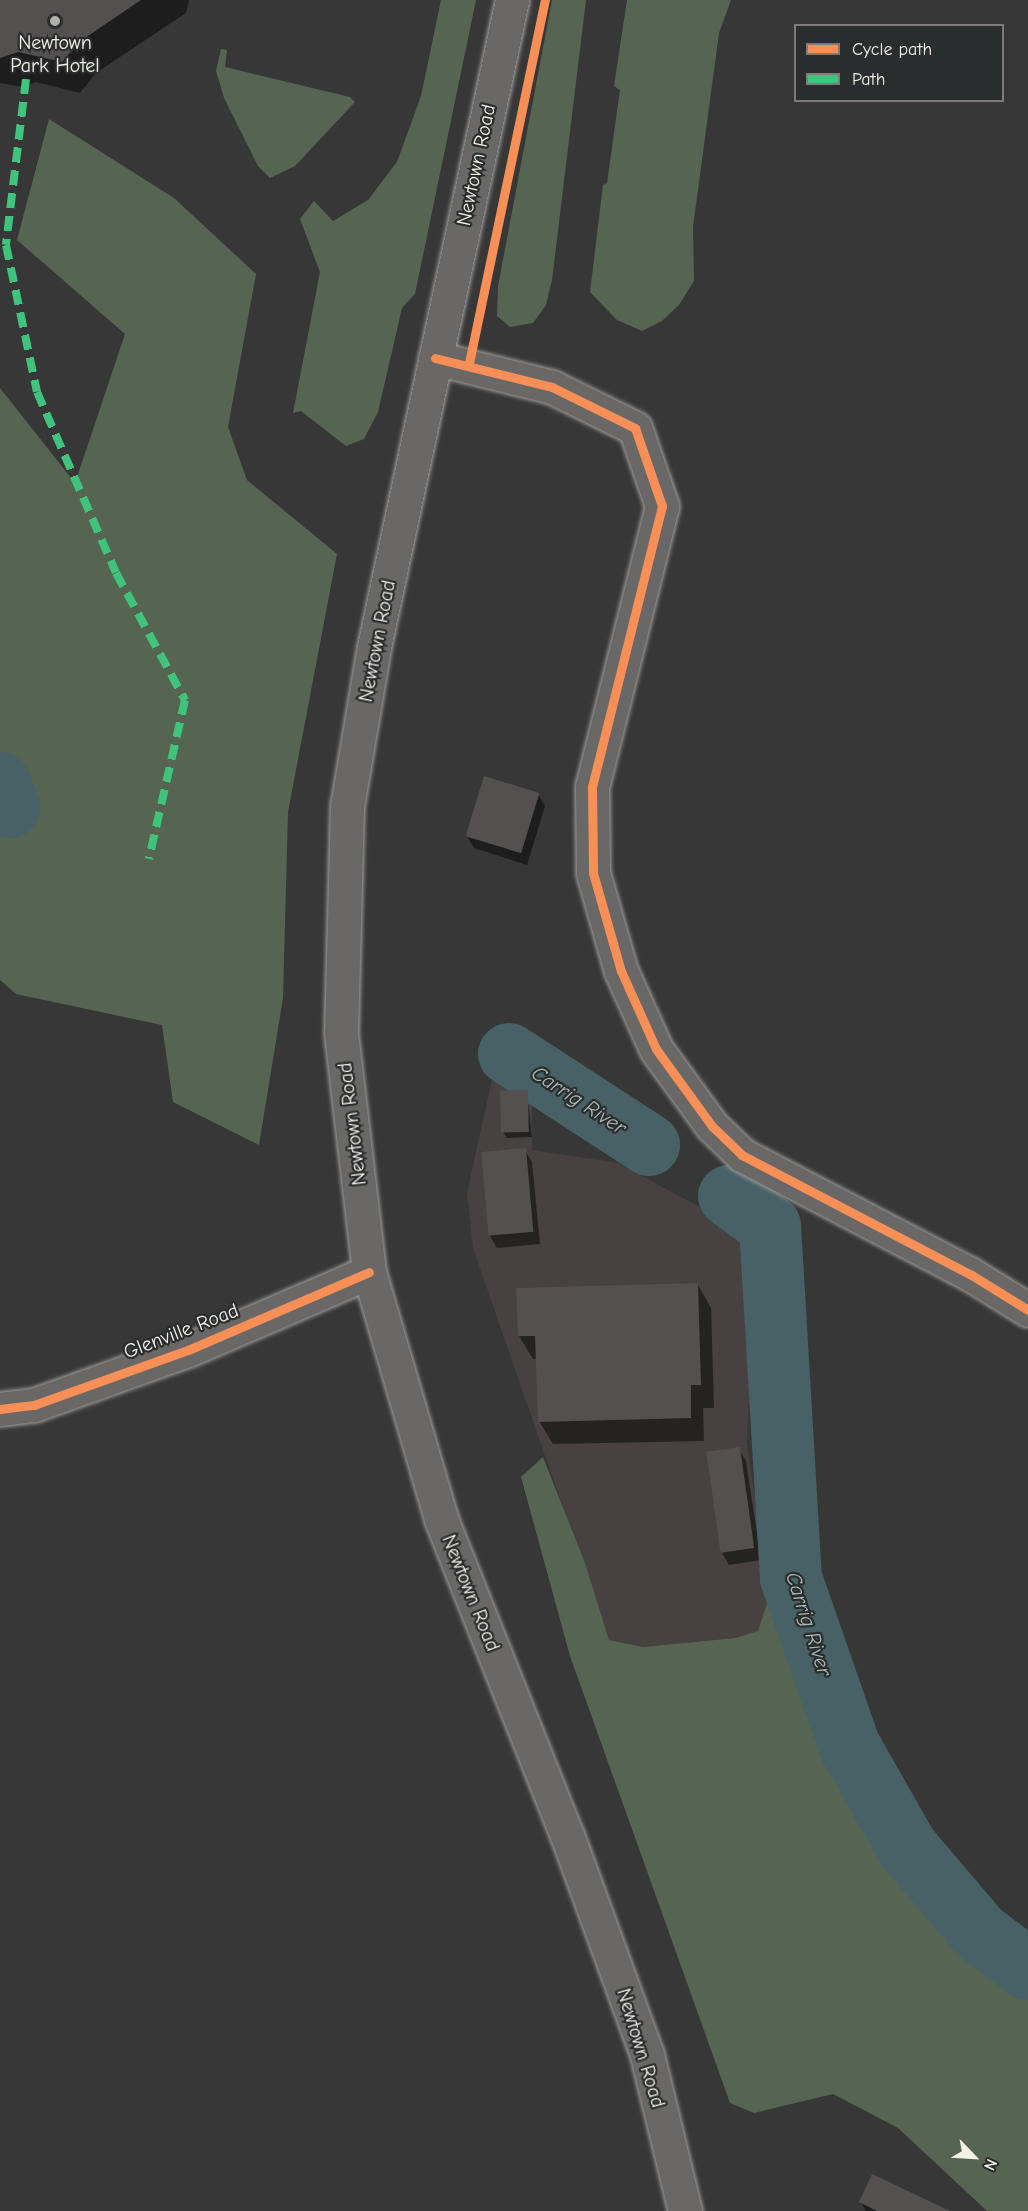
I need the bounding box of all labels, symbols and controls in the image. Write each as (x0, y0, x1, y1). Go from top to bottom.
marker: Newtown Park Hotel (48, 14, 62, 28)
legend (794, 24, 1004, 102)
place label: Newtown Park Hotel (10, 30, 100, 77)
text: Cycle path (852, 39, 932, 60)
text: Path (852, 69, 885, 90)
street label: Newtown Road (451, 102, 501, 228)
street label: Newtown Road (353, 578, 401, 704)
water label: Carrig River (527, 1060, 631, 1140)
street label: Newtown Road (333, 1061, 371, 1187)
street label: Glenville Road (120, 1298, 242, 1364)
street label: Newtown Road (437, 1531, 505, 1655)
water label: Carrig River (780, 1569, 838, 1679)
street label: Newtown Road (611, 1985, 671, 2111)
north arrow (944, 2127, 1004, 2187)
text: N (980, 2156, 1001, 2173)

